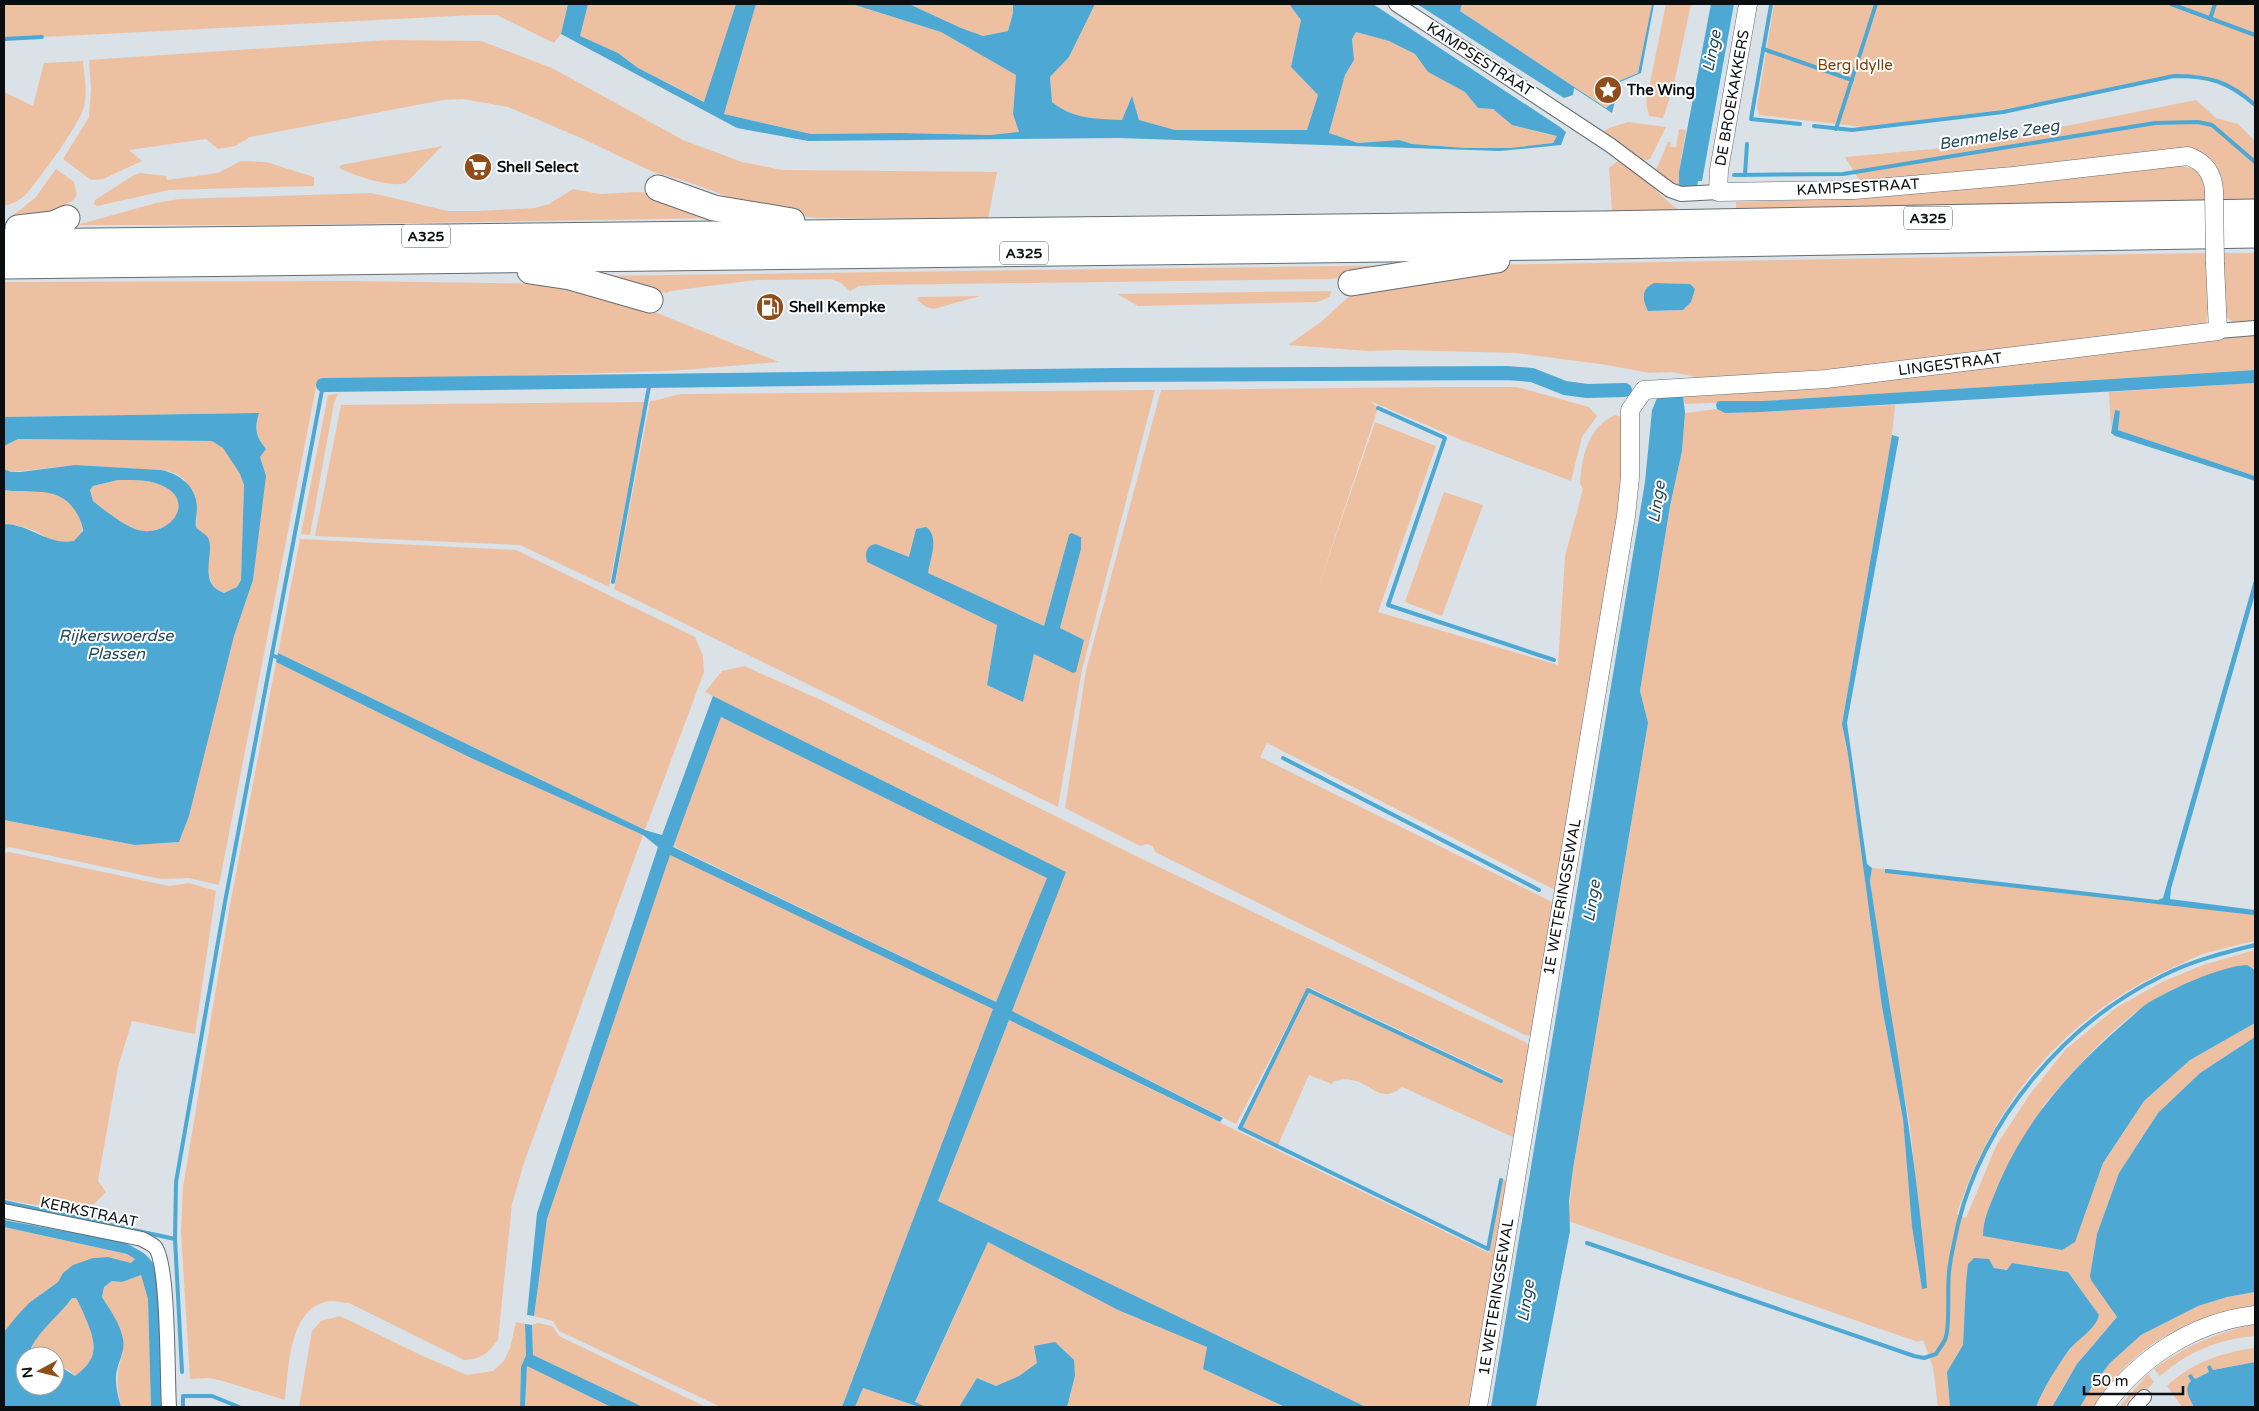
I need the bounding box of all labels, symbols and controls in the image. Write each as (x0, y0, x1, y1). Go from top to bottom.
street label: KAMPSESTRAAT (1423, 18, 1537, 100)
water label: Linge (1698, 28, 1726, 74)
street label: DE BROEKAKKERS (1711, 28, 1753, 168)
park label: Berg Idylle (1817, 56, 1893, 74)
place icon: The Wing (1593, 75, 1623, 105)
place label: The Wing (1626, 81, 1695, 100)
water label: Bemmelse Zeeg (1937, 115, 2062, 154)
supermarket icon: Shell Select (463, 152, 493, 182)
place label: Shell Select (497, 158, 579, 176)
street label: KAMPSESTRAAT (1796, 175, 1920, 199)
road number: A325 (1904, 207, 1952, 230)
road number: A325 (402, 225, 450, 248)
road number: A325 (1000, 242, 1048, 264)
fuel station icon: Shell Kempke (755, 292, 785, 322)
place label: Shell Kempke (789, 298, 886, 317)
street label: LINGESTRAAT (1897, 349, 2003, 379)
water label: Linge (1644, 479, 1670, 524)
water label: Rijkerswoerdse Plassen (59, 626, 174, 664)
street label: 1E WETERINGSEWAL (1539, 817, 1585, 977)
water label: Linge (1579, 878, 1605, 923)
street label: KERKSTRAAT (39, 1193, 139, 1231)
street label: 1E WETERINGSEWAL (1475, 1217, 1517, 1377)
water label: Linge (1513, 1278, 1539, 1323)
north arrow (15, 1346, 65, 1396)
scale bar (2084, 1364, 2183, 1396)
text: N (18, 1366, 37, 1379)
text: 50 m (2092, 1372, 2129, 1390)

